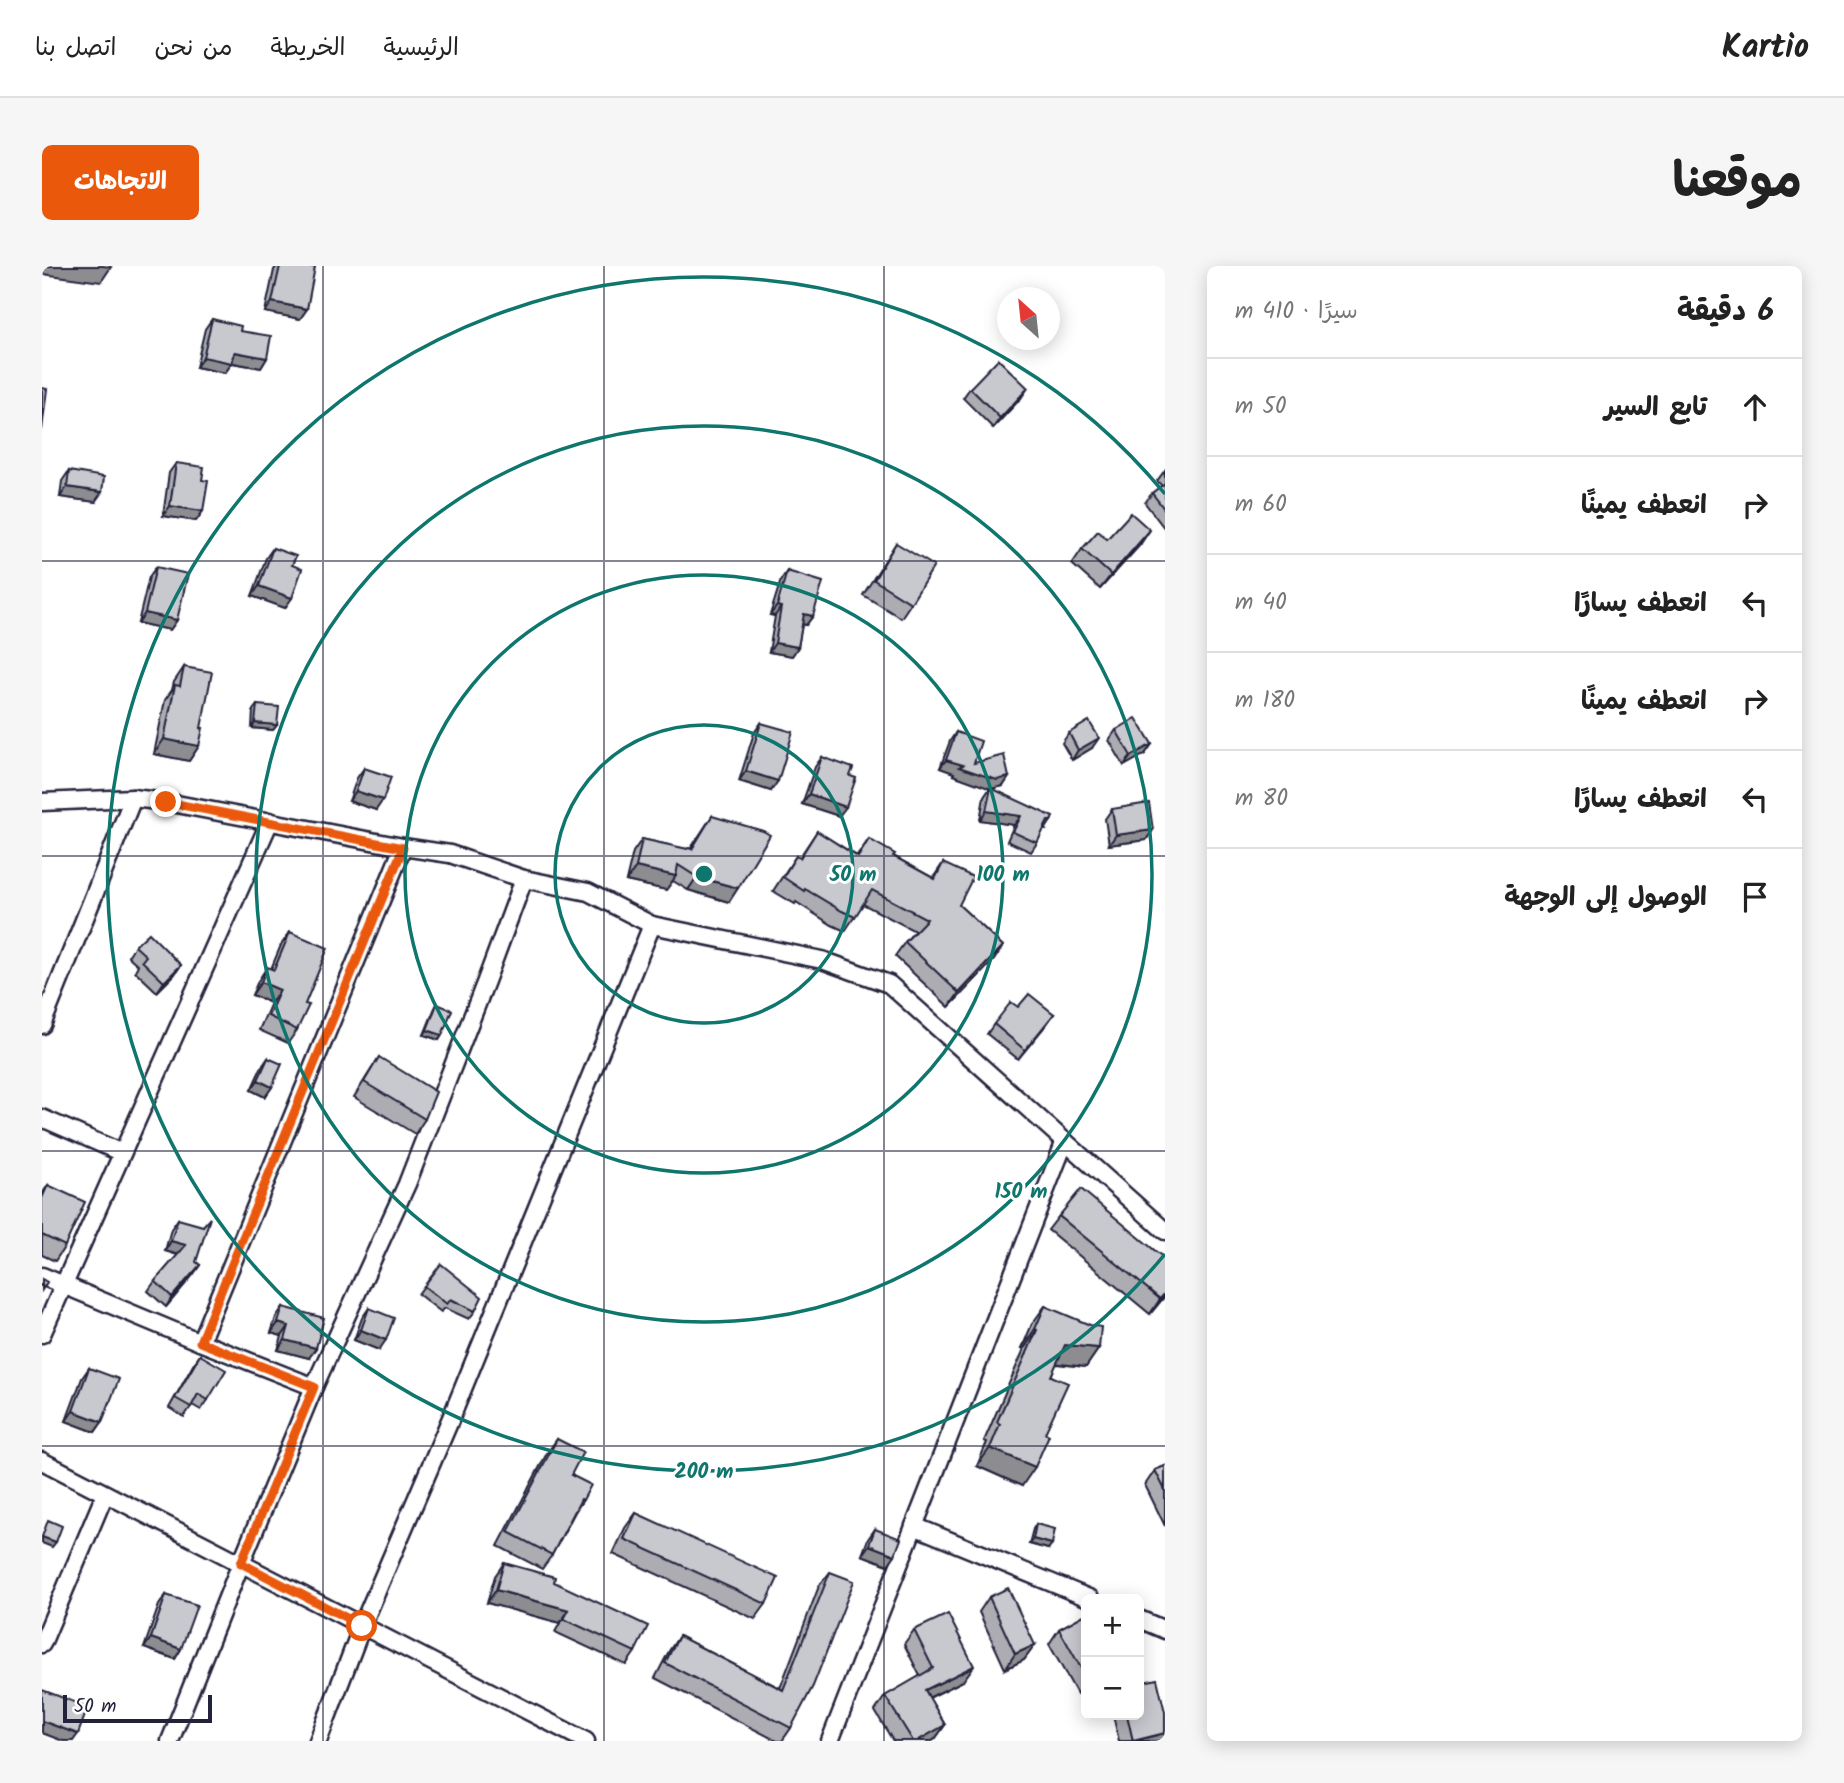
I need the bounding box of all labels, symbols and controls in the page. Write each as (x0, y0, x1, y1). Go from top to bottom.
text: Kartio (1722, 22, 1809, 75)
text: اتصل بنا (35, 29, 116, 68)
text: من نحن (154, 29, 233, 68)
text: الخريطة (271, 29, 345, 68)
text: الرئيسية (383, 29, 459, 68)
text: موقعنا (1672, 144, 1802, 222)
button: الاتجاهات (42, 145, 199, 220)
north arrow (997, 287, 1060, 350)
text: 6 دقيقة (1677, 288, 1774, 336)
text: سيرًا · 410 m (1235, 294, 1358, 330)
text: تابع السير (1604, 387, 1707, 429)
icon: ahead (1736, 388, 1774, 426)
text: 50 m (1235, 389, 1286, 425)
text: انعطف يمينًا (1581, 485, 1707, 527)
icon: right (1736, 486, 1774, 524)
text: 60 m (1235, 487, 1287, 523)
text: انعطف يسارًا (1574, 583, 1707, 625)
icon: left (1736, 584, 1774, 622)
text: 40 m (1235, 585, 1287, 621)
text: انعطف يمينًا (1581, 681, 1707, 723)
icon: right (1736, 682, 1774, 720)
text: 180 m (1235, 683, 1295, 719)
text: انعطف يسارًا (1574, 779, 1707, 821)
icon: left (1736, 780, 1774, 818)
text: 80 m (1235, 781, 1288, 817)
route end (150, 786, 181, 817)
text: 50 m (829, 859, 876, 892)
text: 100 m (976, 859, 1030, 892)
centre of rings (692, 862, 716, 886)
text: الوصول إلى الوجهة (1504, 877, 1707, 919)
icon: arrive (1736, 878, 1774, 916)
text: 150 m (994, 1176, 1048, 1209)
text: 200 m (674, 1456, 734, 1489)
map controls (1081, 1594, 1144, 1720)
button: + (1081, 1594, 1144, 1657)
route start (346, 1610, 377, 1641)
button: − (1081, 1657, 1144, 1720)
scale bar (63, 1692, 212, 1724)
text: 50 m (74, 1692, 116, 1722)

